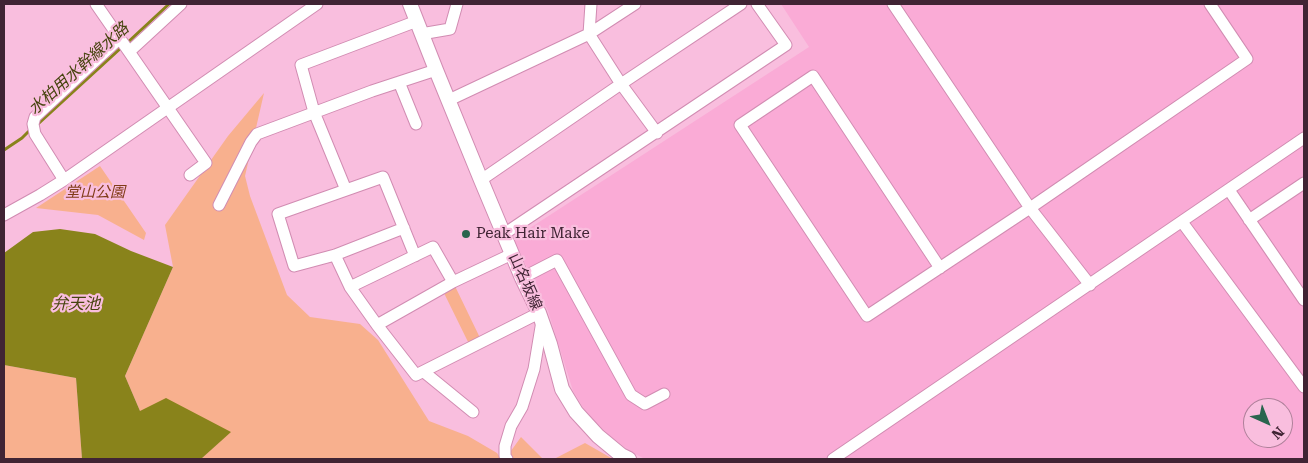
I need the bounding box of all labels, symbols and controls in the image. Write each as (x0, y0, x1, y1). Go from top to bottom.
water label: 水柏用水幹線水路 (25, 19, 133, 119)
park label: 堂山公園 (65, 184, 125, 202)
place label: Peak Hair Make (476, 225, 590, 243)
marker: Peak Hair Make (460, 228, 472, 240)
street label: 山名坂線 (505, 251, 545, 313)
water label: 弁天池 (52, 294, 100, 314)
north arrow (1243, 398, 1293, 448)
text: N (1268, 424, 1287, 443)

